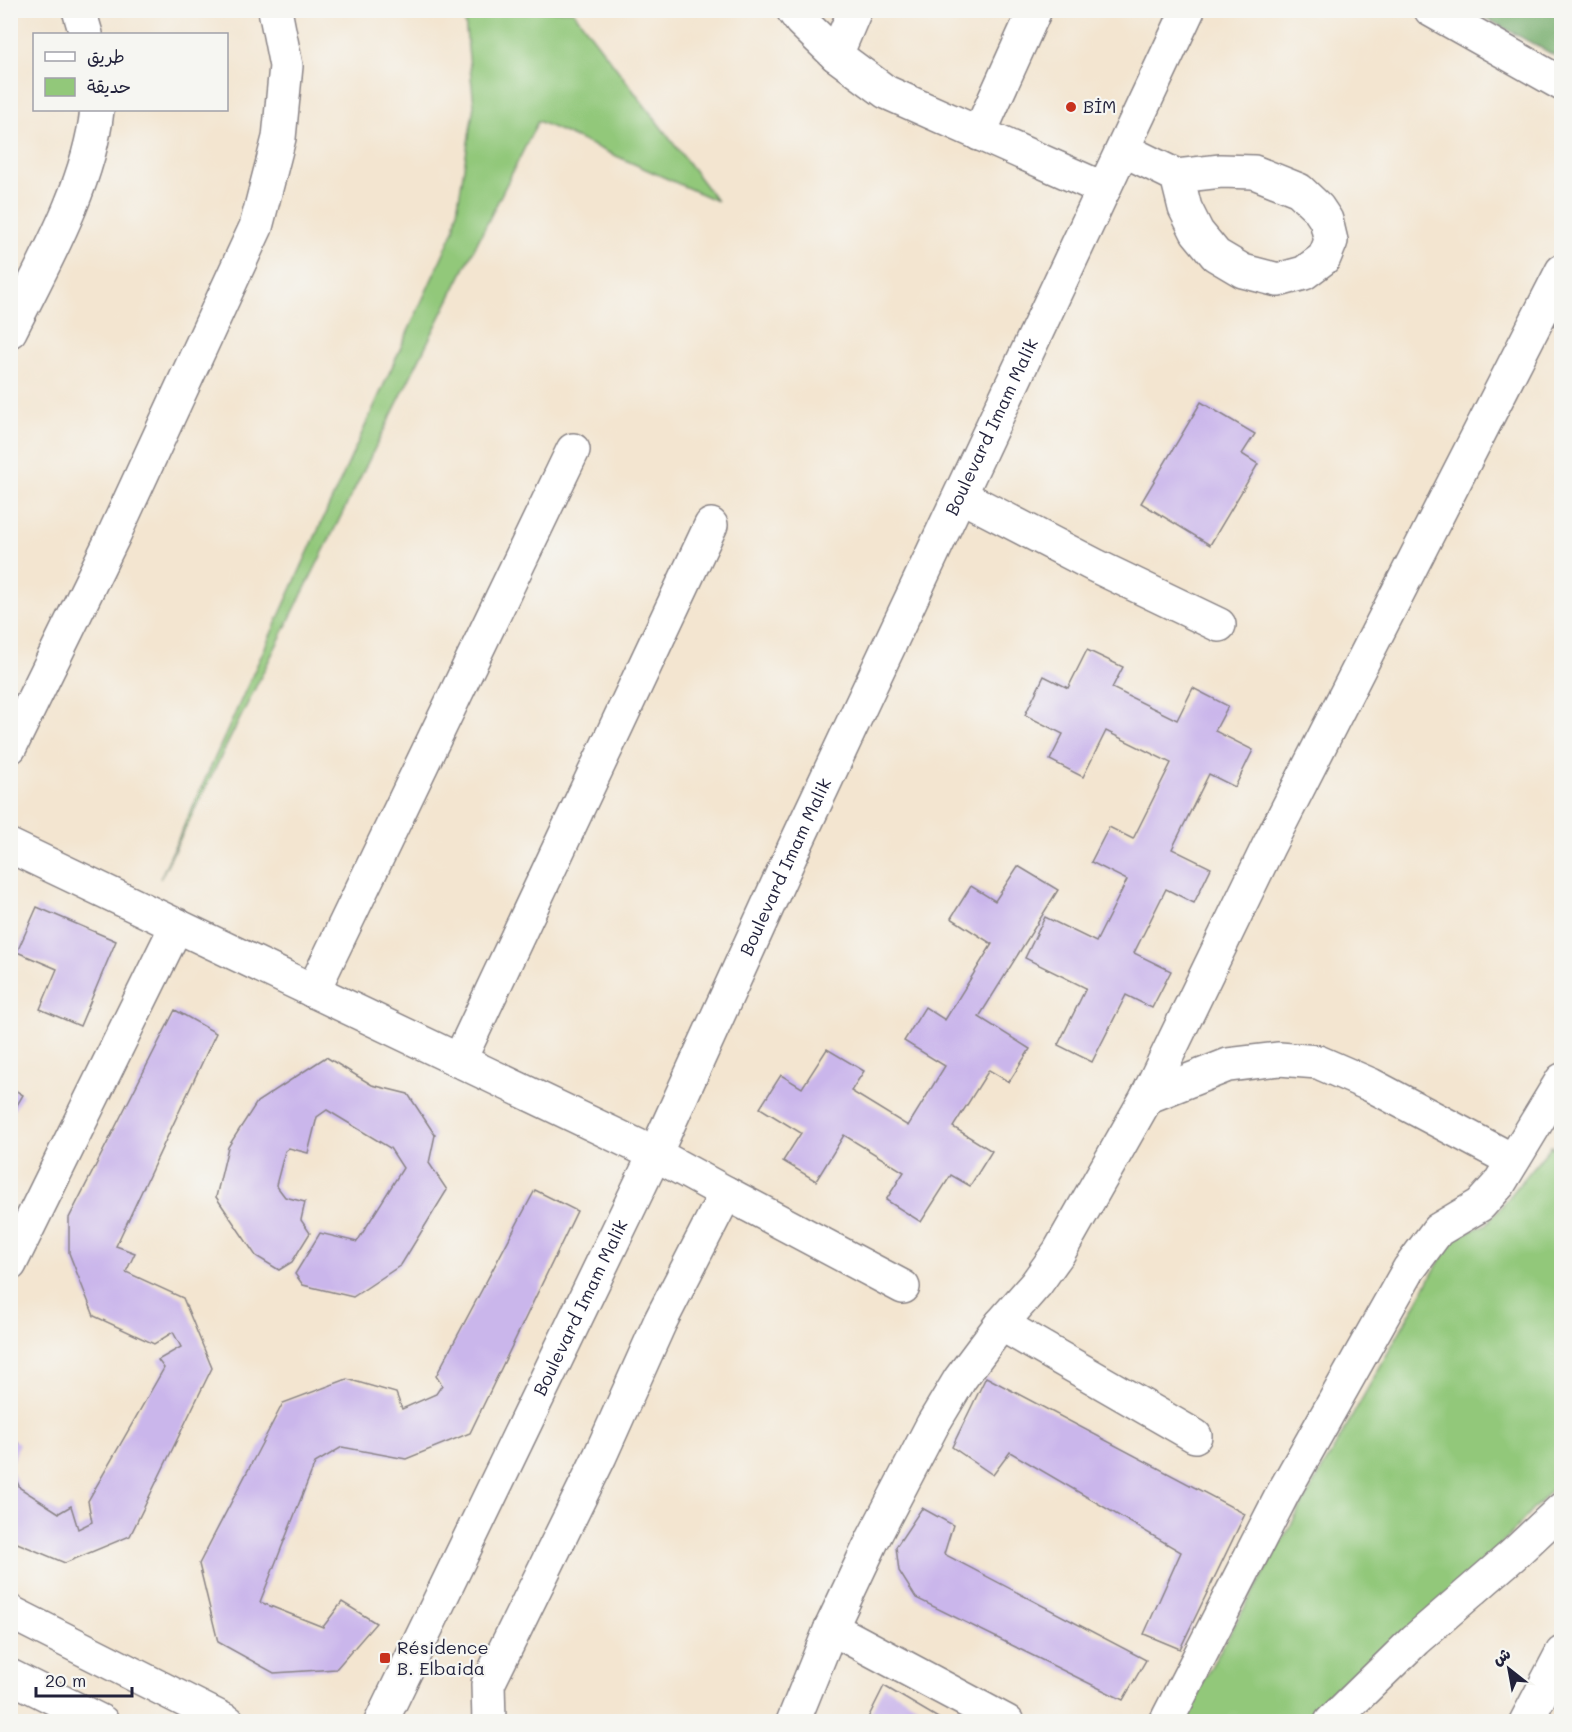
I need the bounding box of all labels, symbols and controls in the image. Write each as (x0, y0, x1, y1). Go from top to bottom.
legend (33, 33, 228, 111)
text: طريق (87, 44, 125, 68)
text: حديقة (87, 74, 131, 98)
place label: BİM (1083, 94, 1116, 118)
marker: BİM (1064, 100, 1078, 114)
street label: Boulevard Imam Malik (939, 334, 1043, 519)
street label: Boulevard Imam Malik (734, 774, 836, 959)
street label: Boulevard Imam Malik (527, 1215, 633, 1399)
place label: Résidence B. Elbaida (397, 1635, 489, 1680)
north arrow (1479, 1639, 1539, 1699)
text: ش (1488, 1642, 1514, 1669)
marker: Résidence B. Elbaida (378, 1651, 392, 1665)
scale bar (36, 1660, 132, 1698)
text: 20 m (45, 1668, 86, 1692)

